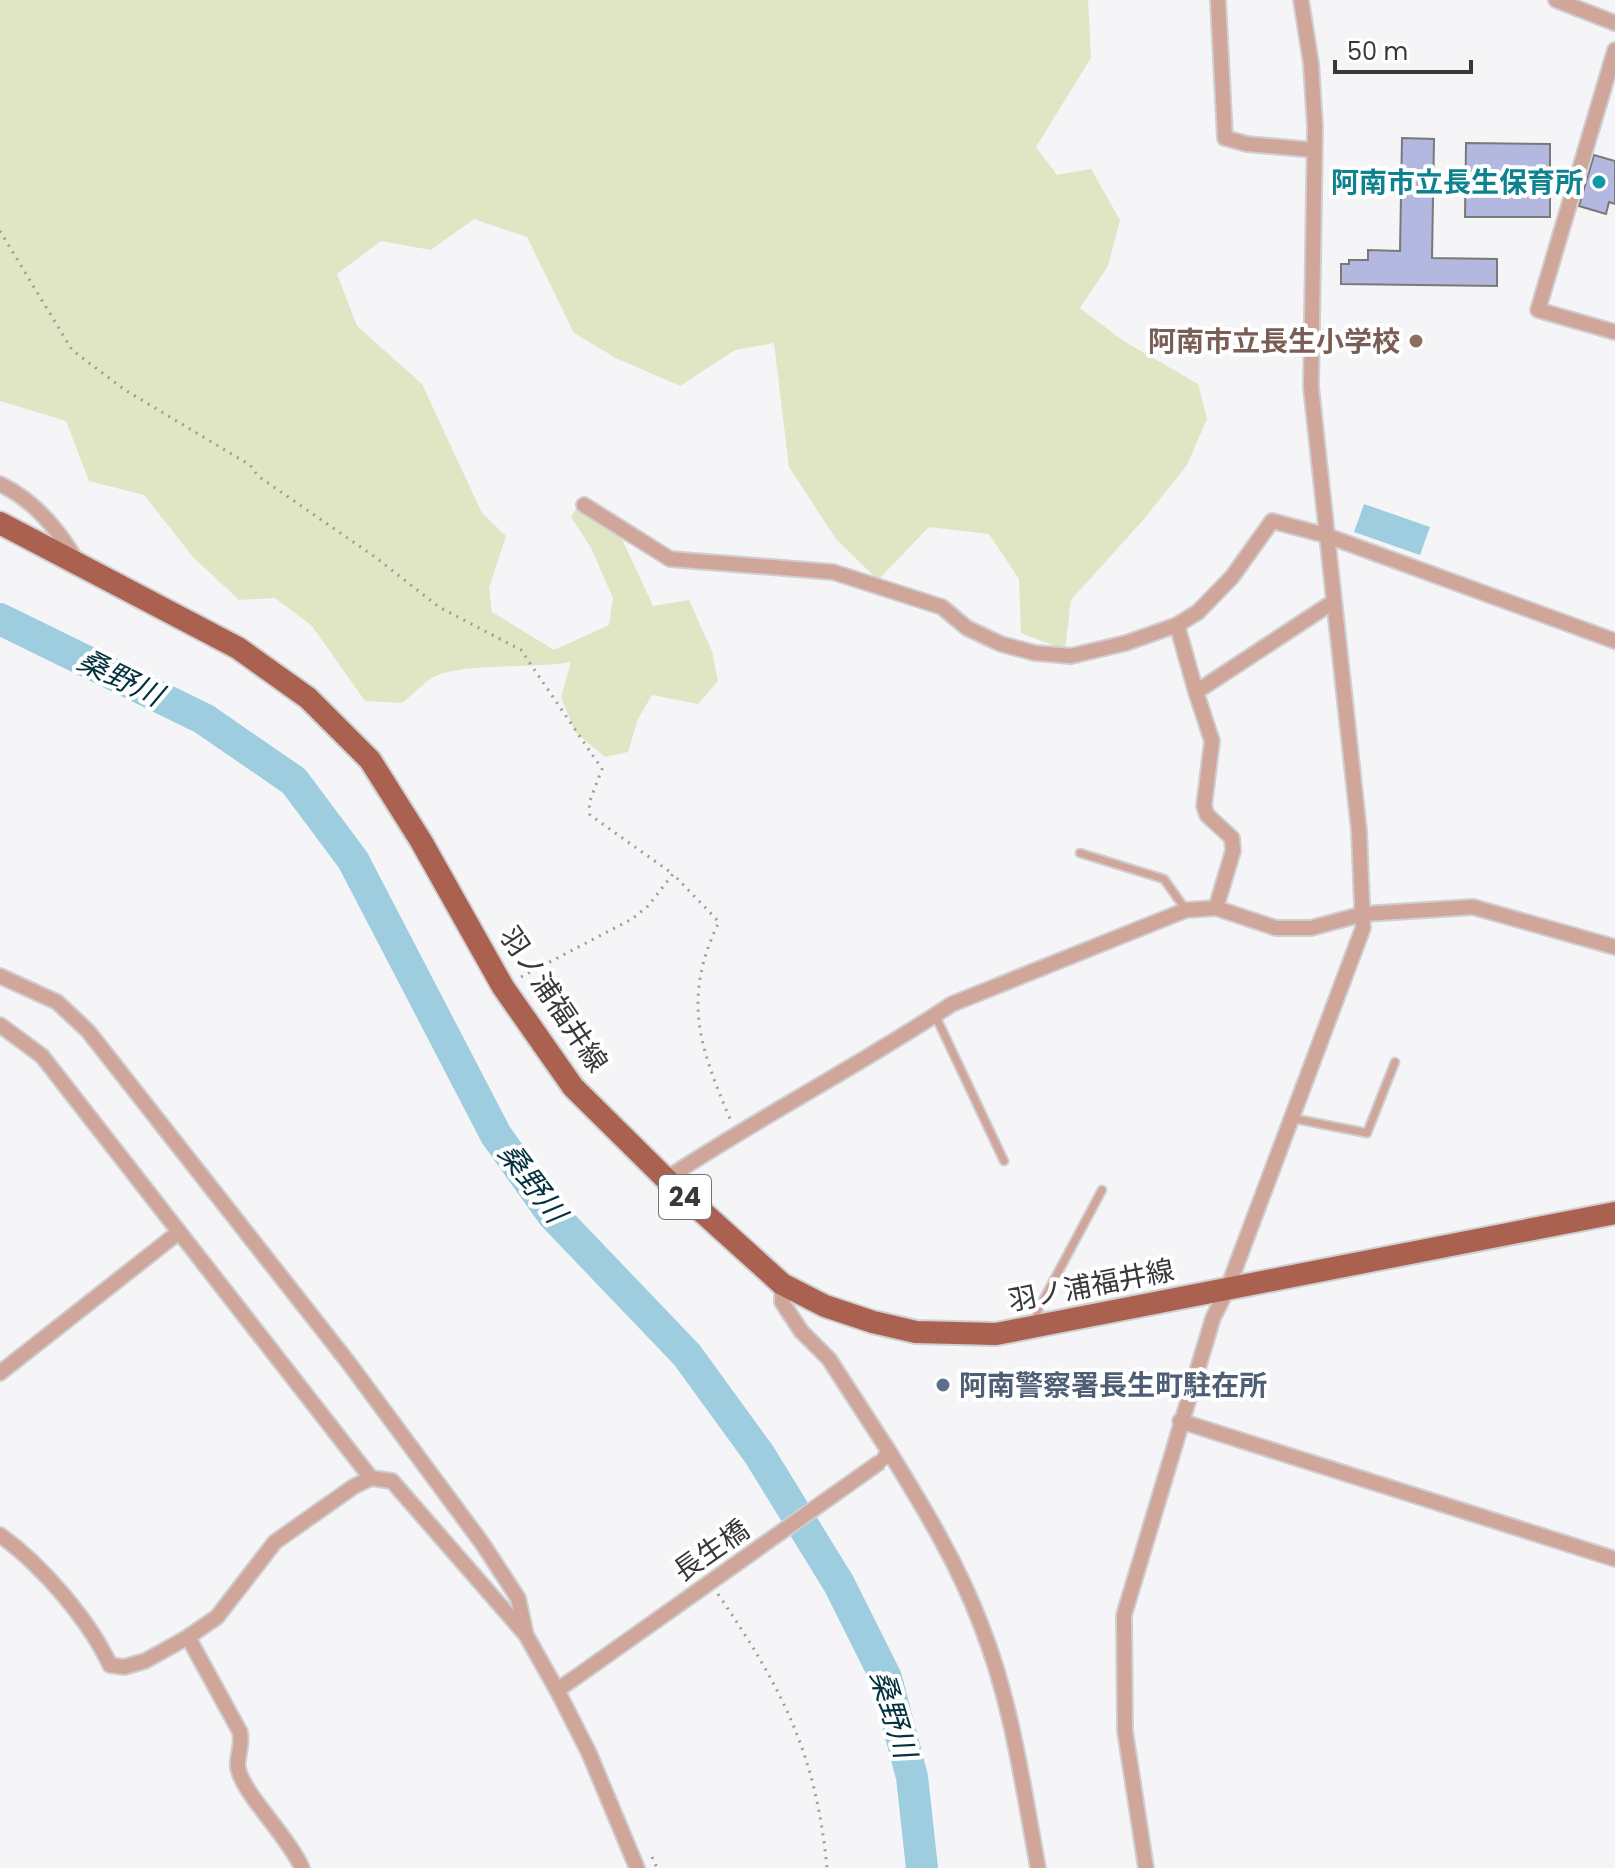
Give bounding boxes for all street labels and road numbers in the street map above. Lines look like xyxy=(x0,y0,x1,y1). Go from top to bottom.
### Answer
street label: 羽ノ浦福井線 xyxy=(490,919,617,1080)
road number: 24 xyxy=(659,1175,711,1219)
street label: 羽ノ浦福井線 xyxy=(1005,1250,1177,1321)
street label: 長生橋 xyxy=(666,1510,757,1590)

